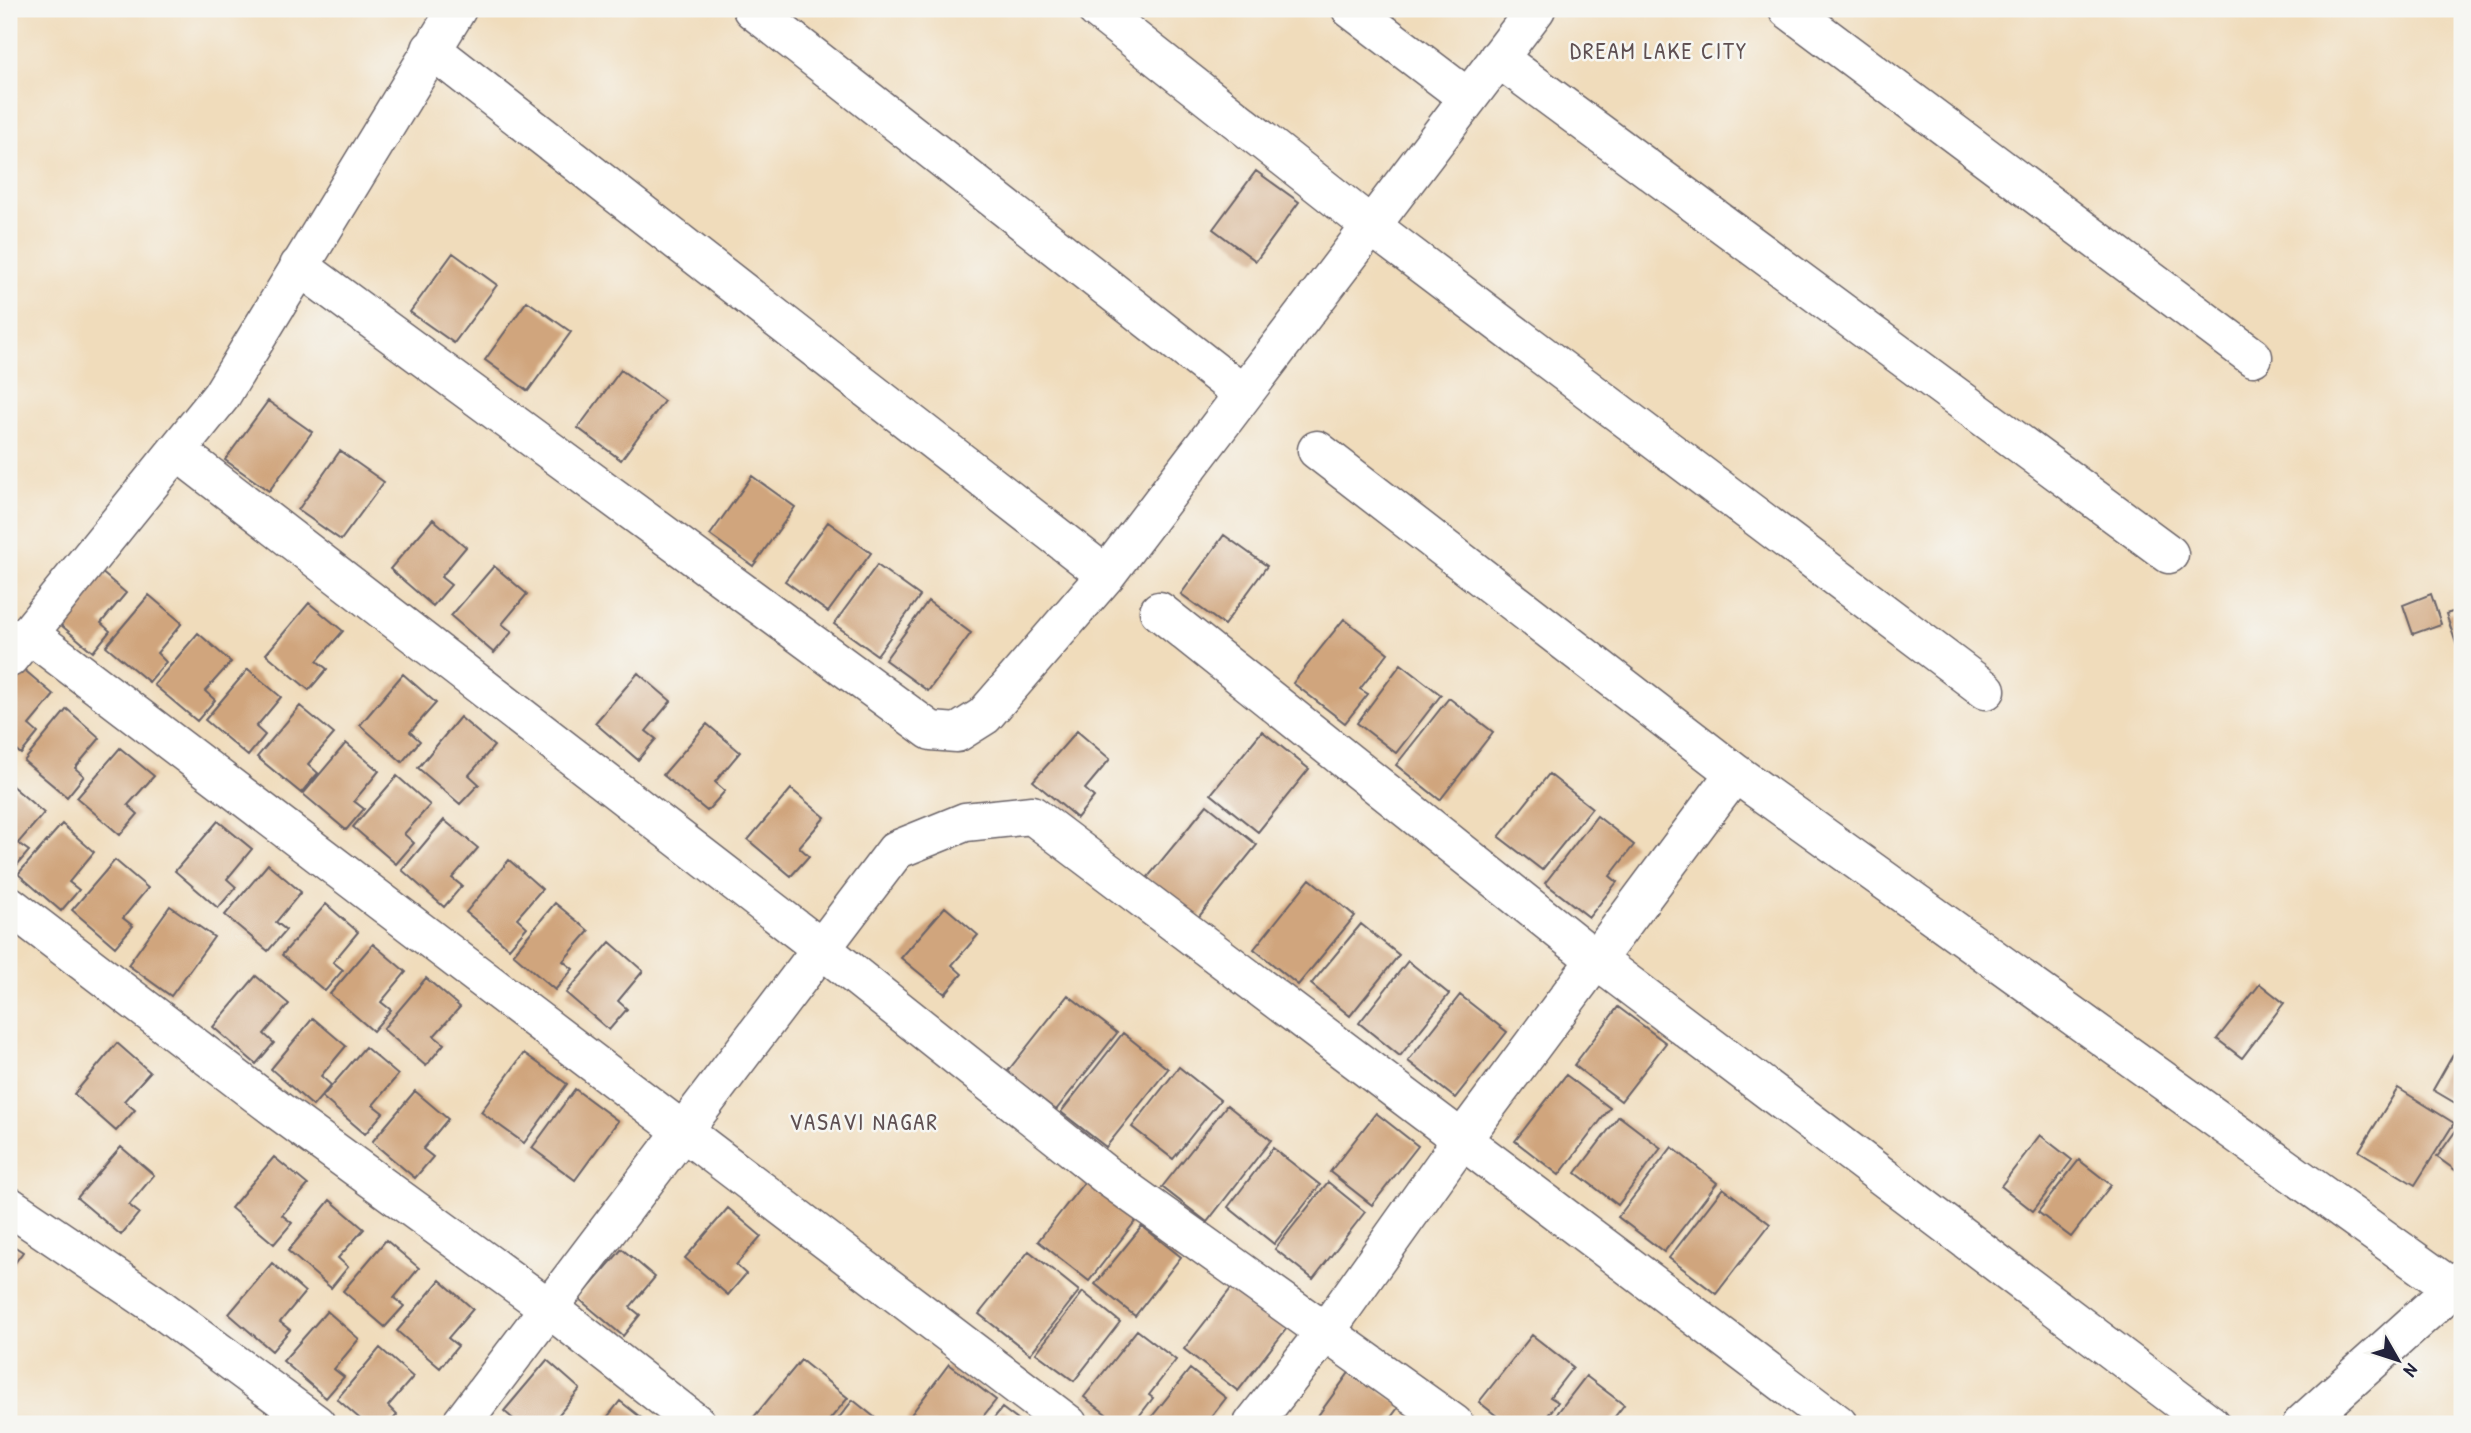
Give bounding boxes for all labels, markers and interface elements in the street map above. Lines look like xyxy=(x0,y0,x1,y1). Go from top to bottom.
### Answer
district label: DREAM LAKE CITY xyxy=(1570,35,1748,66)
district label: VASAVI NAGAR xyxy=(789,1106,939,1137)
north arrow xyxy=(2362,1324,2432,1394)
text: N xyxy=(2398,1359,2424,1383)

